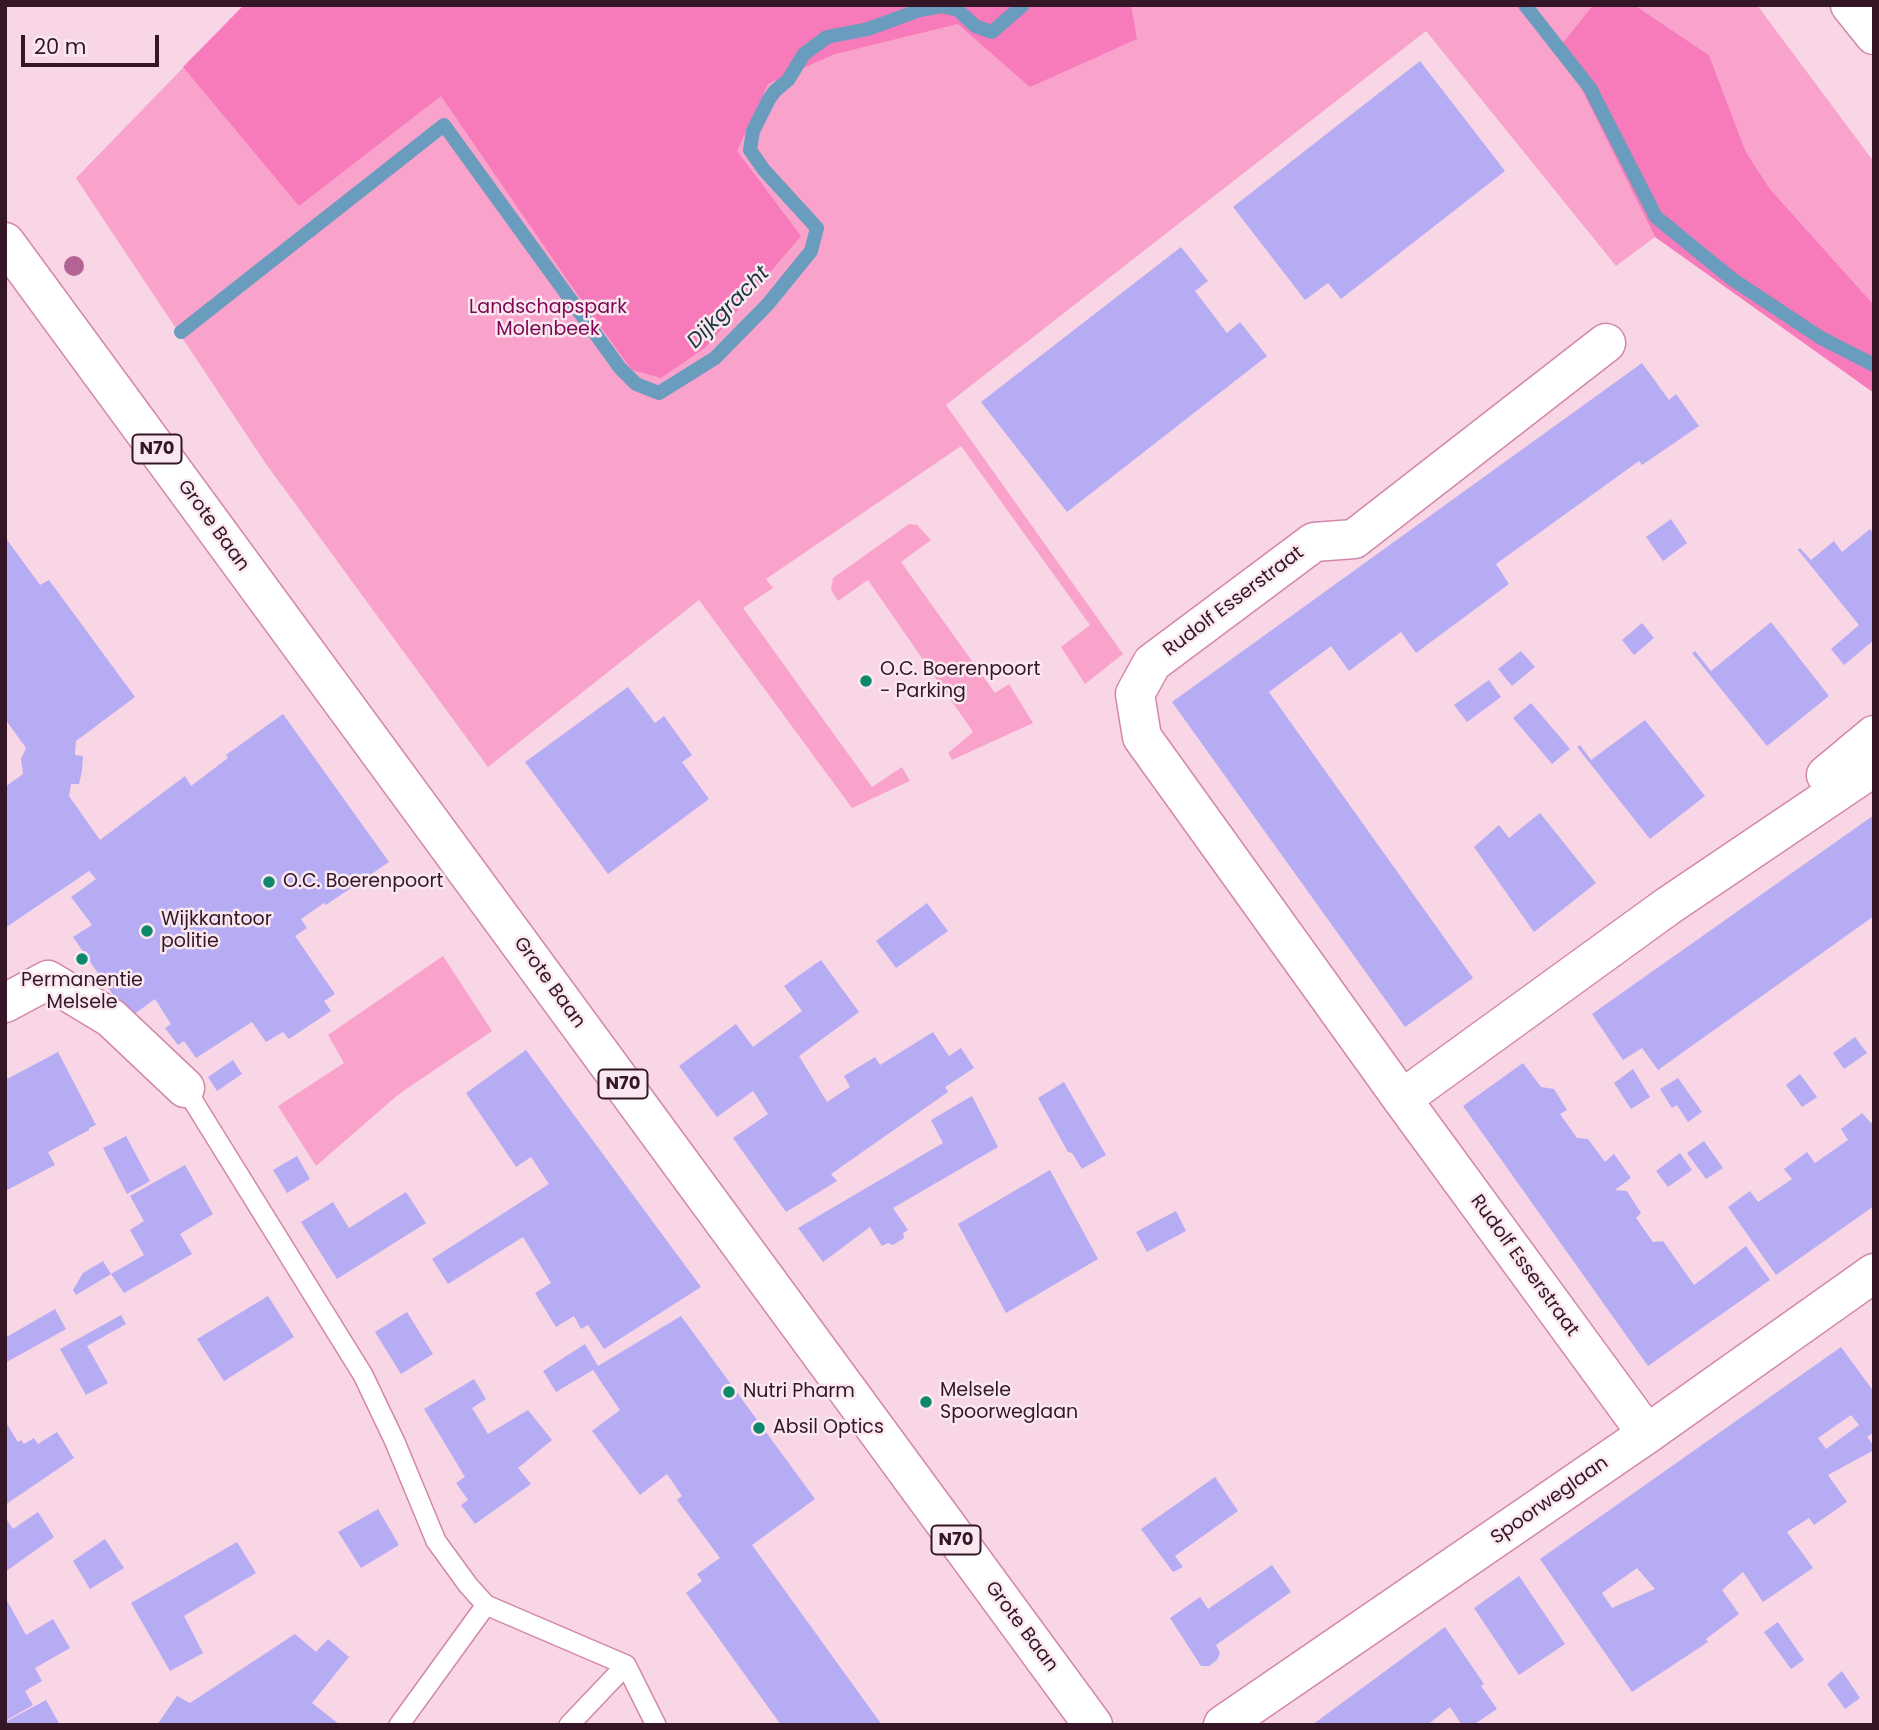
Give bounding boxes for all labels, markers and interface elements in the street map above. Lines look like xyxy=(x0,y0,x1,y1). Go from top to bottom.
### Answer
scale bar xyxy=(24,21,163,65)
text: 20 m xyxy=(34,32,87,61)
water label: Dijkgracht xyxy=(683,262,775,354)
park label: Landschapspark Molenbeek xyxy=(469,297,627,341)
road number: N70 xyxy=(132,434,182,463)
street label: Grote Baan xyxy=(172,476,254,576)
street label: Rudolf Esserstraat xyxy=(1159,542,1309,662)
place label: O.C. Boerenpoort - Parking xyxy=(880,659,1040,703)
marker: O.C. Boerenpoort - Parking xyxy=(858,673,874,689)
place label: O.C. Boerenpoort xyxy=(283,871,443,893)
marker: O.C. Boerenpoort xyxy=(261,874,277,890)
place label: Wijkkantoor politie xyxy=(161,909,272,953)
marker: Wijkkantoor politie xyxy=(139,923,155,939)
street label: Grote Baan xyxy=(508,933,590,1033)
marker: Permanentie Melsele xyxy=(74,951,90,967)
place label: Permanentie Melsele xyxy=(21,970,143,1014)
road number: N70 xyxy=(598,1070,648,1098)
street label: Rudolf Esserstraat xyxy=(1465,1191,1583,1341)
place label: Melsele Spoorweglaan xyxy=(940,1380,1078,1424)
place label: Nutri Pharm xyxy=(743,1381,855,1403)
marker: Nutri Pharm xyxy=(721,1384,737,1400)
marker: Melsele Spoorweglaan xyxy=(918,1394,934,1410)
place label: Absil Optics xyxy=(773,1417,884,1439)
marker: Absil Optics xyxy=(751,1420,767,1436)
street label: Spoorweglaan xyxy=(1487,1452,1613,1550)
road number: N70 xyxy=(932,1526,981,1554)
street label: Grote Baan xyxy=(980,1577,1062,1677)

